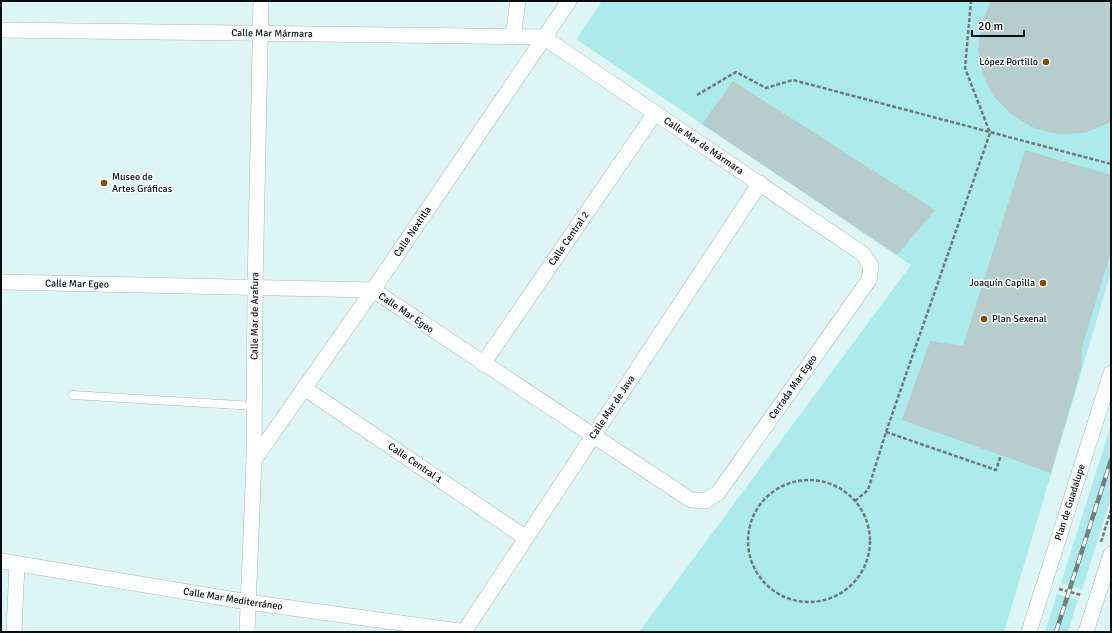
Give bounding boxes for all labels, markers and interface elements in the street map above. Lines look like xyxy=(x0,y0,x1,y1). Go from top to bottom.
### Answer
scale bar xyxy=(972,12,1024,38)
text: 20 m xyxy=(978,19,1003,34)
street label: Calle Mar Mármara xyxy=(231,27,313,40)
place label: López Portillo xyxy=(979,56,1038,68)
marker: López Portillo xyxy=(1041,57,1051,67)
street label: Calle Mar de Mármara xyxy=(661,114,746,177)
place label: Museo de Artes Gráficas xyxy=(112,171,173,195)
marker: Museo de Artes Gráficas xyxy=(99,178,109,188)
street label: Calle Nextitla xyxy=(391,204,434,259)
street label: Calle Central 2 xyxy=(546,209,592,268)
street label: Calle Mar de Arafura xyxy=(249,272,261,360)
street label: Calle Mar Egeo xyxy=(45,277,109,291)
place label: Joaquín Capilla xyxy=(969,277,1035,289)
marker: Joaquín Capilla xyxy=(1038,278,1048,288)
street label: Calle Mar Egeo xyxy=(376,290,436,336)
place label: Plan Sexenal xyxy=(992,313,1047,325)
marker: Plan Sexenal xyxy=(979,314,989,324)
street label: Cerrada Mar Egeo xyxy=(766,352,820,422)
street label: Calle Mar de Java xyxy=(587,373,638,442)
street label: Calle Central 1 xyxy=(386,440,445,486)
street label: Plan de Guadalupe xyxy=(1052,462,1088,542)
street label: Calle Mar Mediterráneo xyxy=(182,585,283,613)

